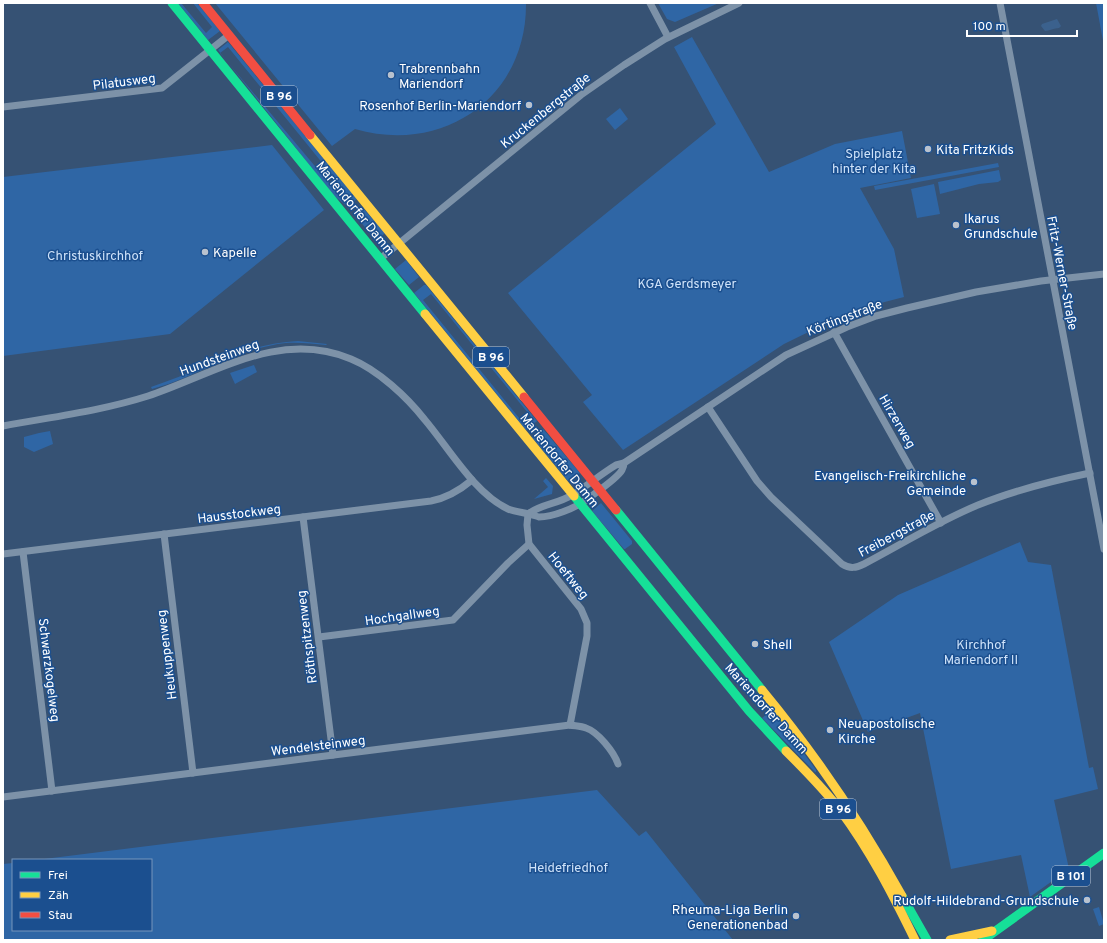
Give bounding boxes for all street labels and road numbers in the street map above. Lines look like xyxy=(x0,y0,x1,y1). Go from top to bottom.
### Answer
street label: Kruckenbergstraße xyxy=(498,70,594,153)
street label: Pilatusweg xyxy=(92,71,157,95)
road number: B 96 xyxy=(261,86,297,106)
street label: Mariendorfer Damm xyxy=(311,159,397,260)
street label: Fritz-Werner-Straße xyxy=(1042,215,1080,332)
street label: Körtingstraße xyxy=(805,297,885,341)
street label: Hundsteinweg xyxy=(178,337,262,381)
road number: B 96 xyxy=(473,347,509,367)
street label: Hirzerweg xyxy=(874,392,918,452)
street label: Mariendorfer Damm xyxy=(515,411,601,512)
street label: Hausstockweg xyxy=(197,502,282,528)
street label: Freibergstraße xyxy=(856,508,938,562)
street label: Hoeftweg xyxy=(544,549,591,603)
street label: Röthspitzenweg xyxy=(294,589,322,684)
street label: Hochgallweg xyxy=(364,604,441,630)
street label: Heukuppenweg xyxy=(155,609,181,701)
street label: Schwarzkogelweg xyxy=(34,618,62,723)
street label: Mariendorfer Damm xyxy=(721,661,811,758)
street label: Wendelsteinweg xyxy=(270,733,366,761)
road number: B 96 xyxy=(820,799,856,819)
road number: B 101 xyxy=(1052,866,1090,886)

